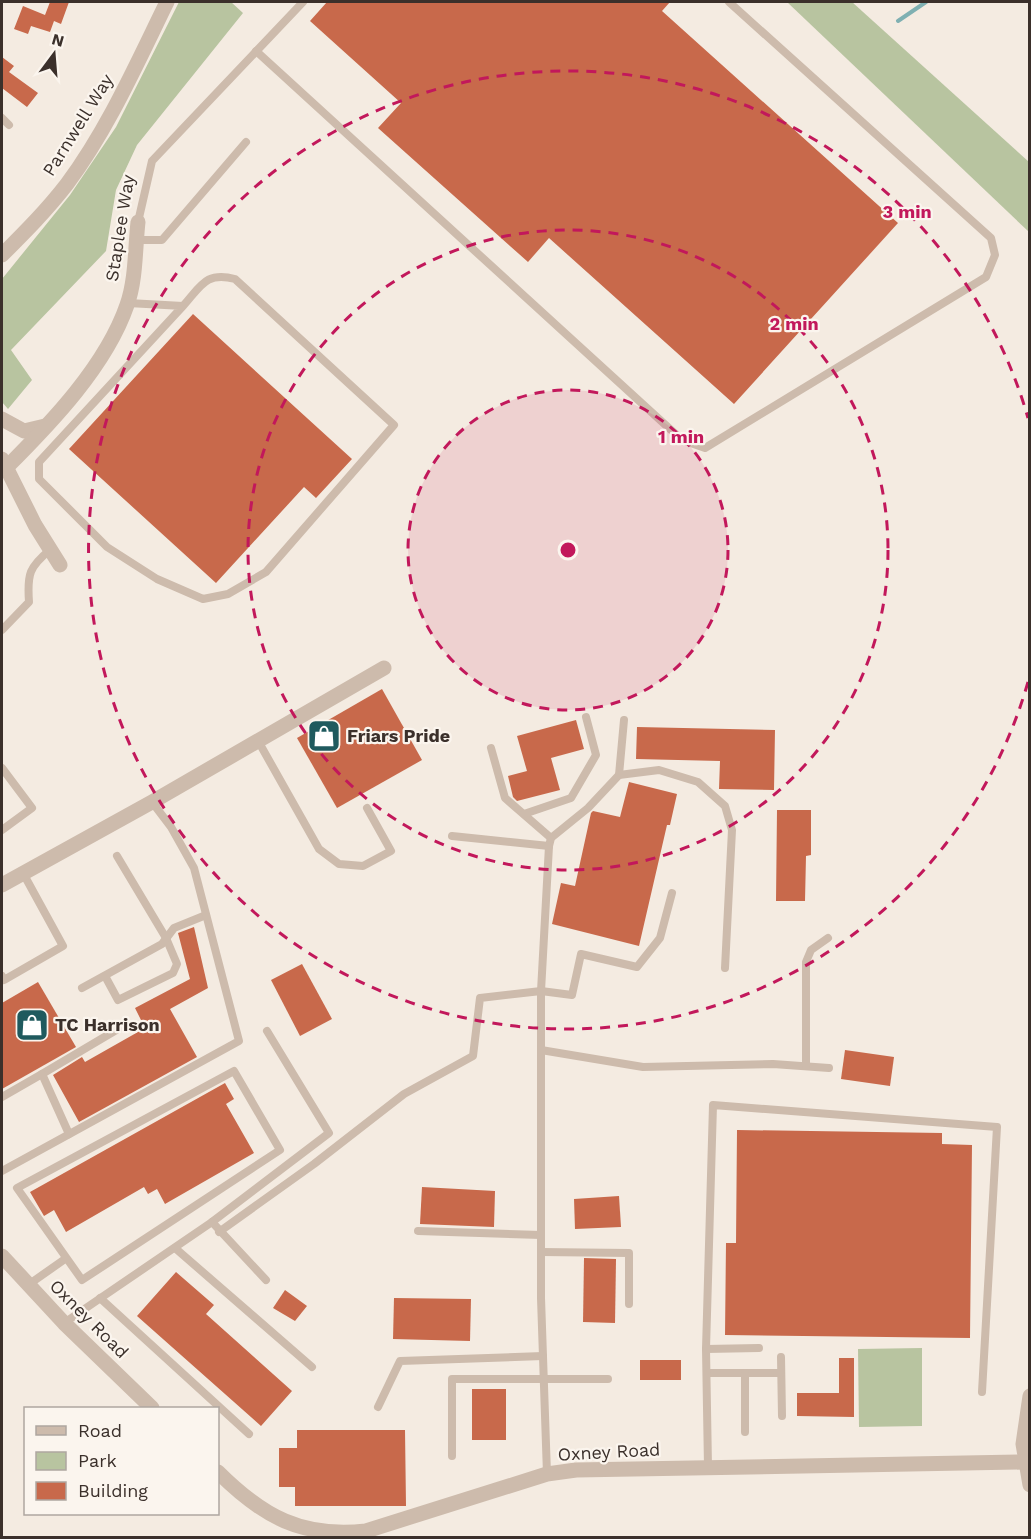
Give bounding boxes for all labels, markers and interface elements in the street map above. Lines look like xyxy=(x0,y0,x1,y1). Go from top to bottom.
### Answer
north arrow xyxy=(24,24,84,84)
text: N xyxy=(50,29,66,51)
street label: Parnwell Way xyxy=(38,69,118,180)
street label: Staplee Way xyxy=(101,172,138,283)
text: 3 min xyxy=(882,201,932,222)
text: 2 min xyxy=(769,313,819,334)
text: 1 min xyxy=(658,426,704,447)
centre of rings xyxy=(558,540,578,560)
shop icon: Friars Pride xyxy=(306,718,342,754)
place label: Friars Pride xyxy=(347,725,450,746)
shop icon: TC Harrison xyxy=(14,1007,50,1043)
place label: TC Harrison xyxy=(55,1014,160,1035)
street label: Oxney Road xyxy=(46,1275,133,1362)
legend xyxy=(24,1407,219,1515)
text: Road xyxy=(78,1420,122,1441)
street label: Oxney Road xyxy=(557,1438,661,1465)
text: Park xyxy=(78,1450,117,1471)
text: Building xyxy=(78,1480,148,1501)

